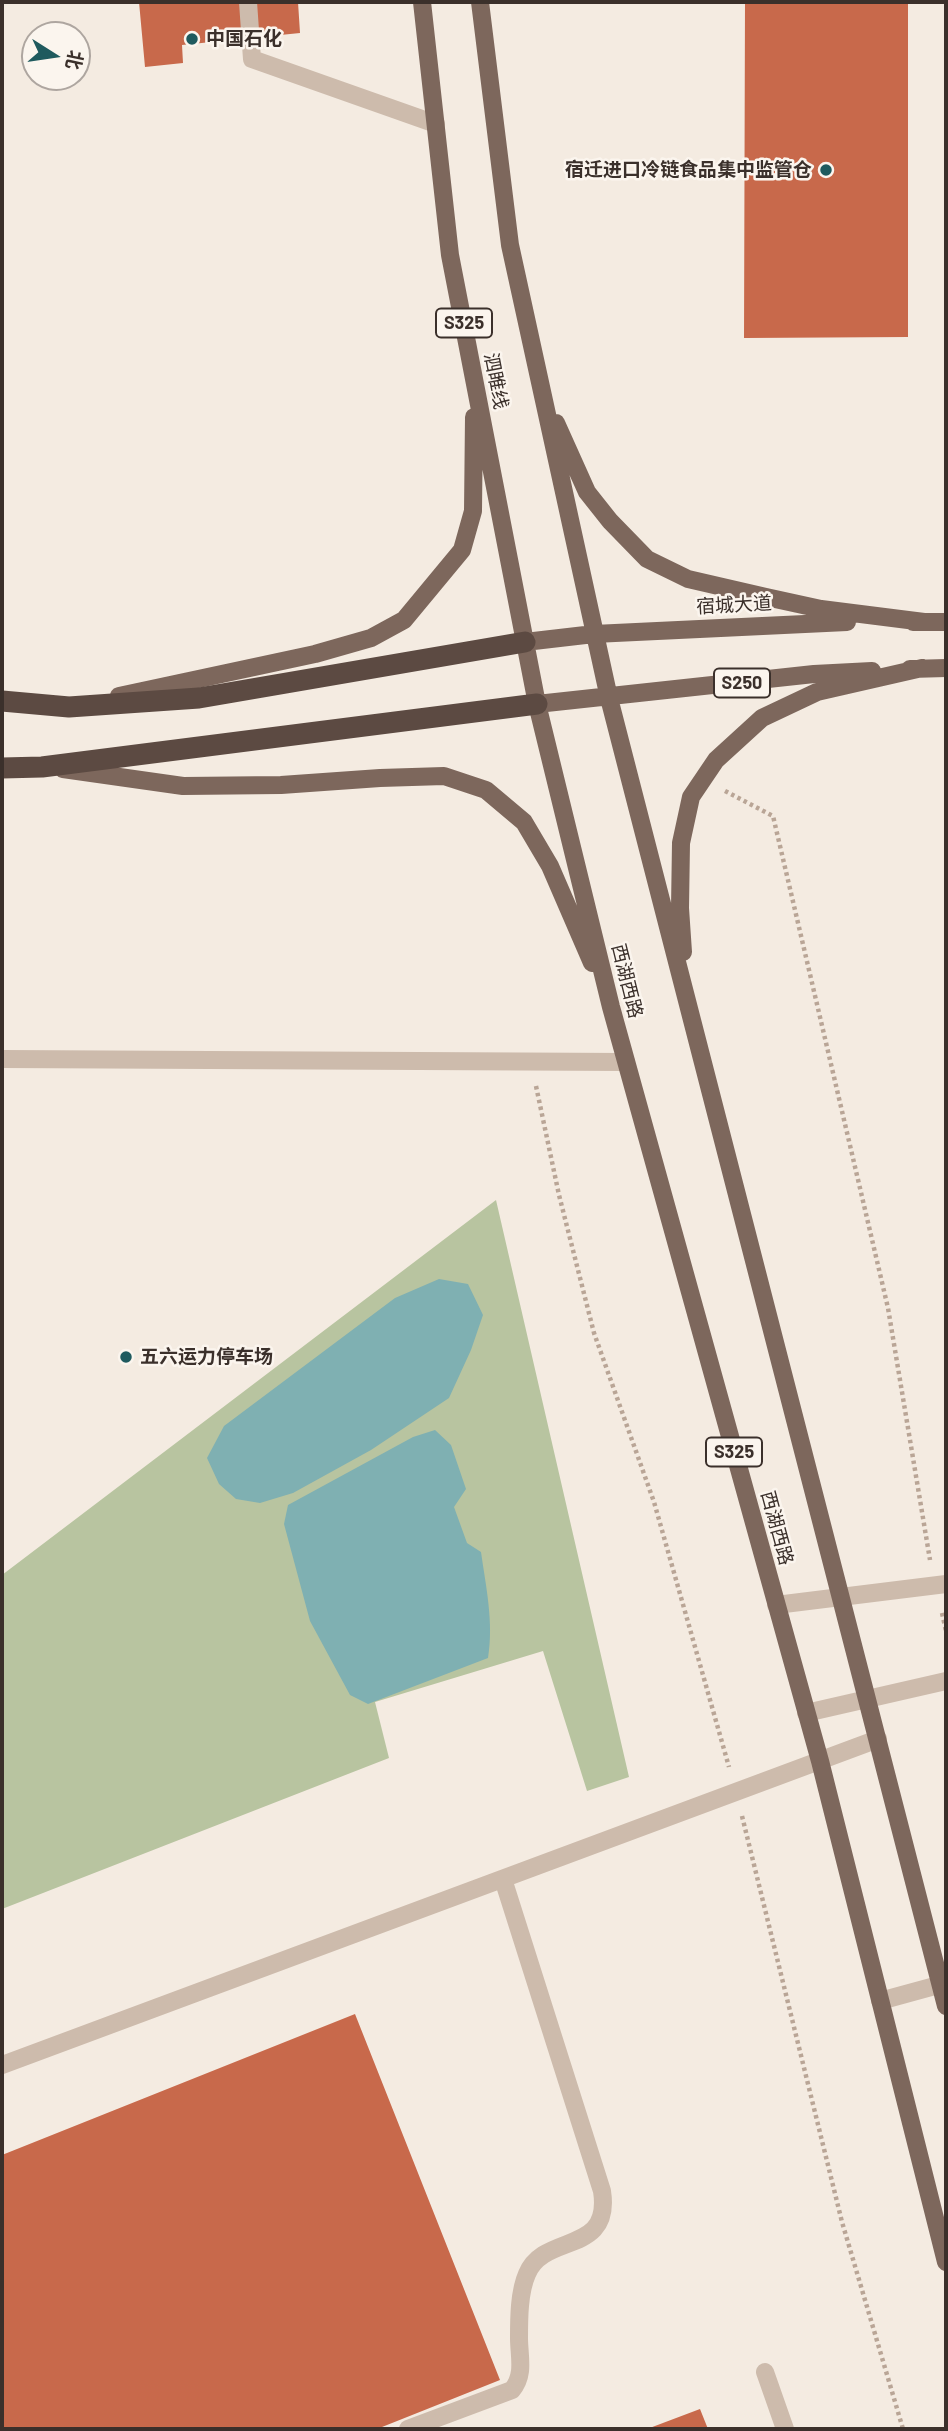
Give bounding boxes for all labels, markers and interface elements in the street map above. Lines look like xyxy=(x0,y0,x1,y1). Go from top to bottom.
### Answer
north arrow xyxy=(21,21,91,91)
place label: 中国石化 xyxy=(206,28,282,50)
marker: 中国石化 xyxy=(184,31,200,47)
text: 北 xyxy=(62,48,88,72)
place label: 宿迁进口冷链食品集中监管仓 xyxy=(565,159,812,181)
marker: 宿迁进口冷链食品集中监管仓 xyxy=(818,162,834,178)
road number: S325 xyxy=(436,309,492,338)
street label: 泗睢线 xyxy=(479,351,513,411)
street label: 宿城大道 xyxy=(695,592,773,618)
road number: S250 xyxy=(714,668,770,698)
street label: 西湖西路 xyxy=(607,941,647,1021)
place label: 五六运力停车场 xyxy=(140,1346,273,1368)
marker: 五六运力停车场 xyxy=(118,1349,134,1365)
road number: S325 xyxy=(706,1437,762,1466)
street label: 西湖西路 xyxy=(756,1488,798,1568)

